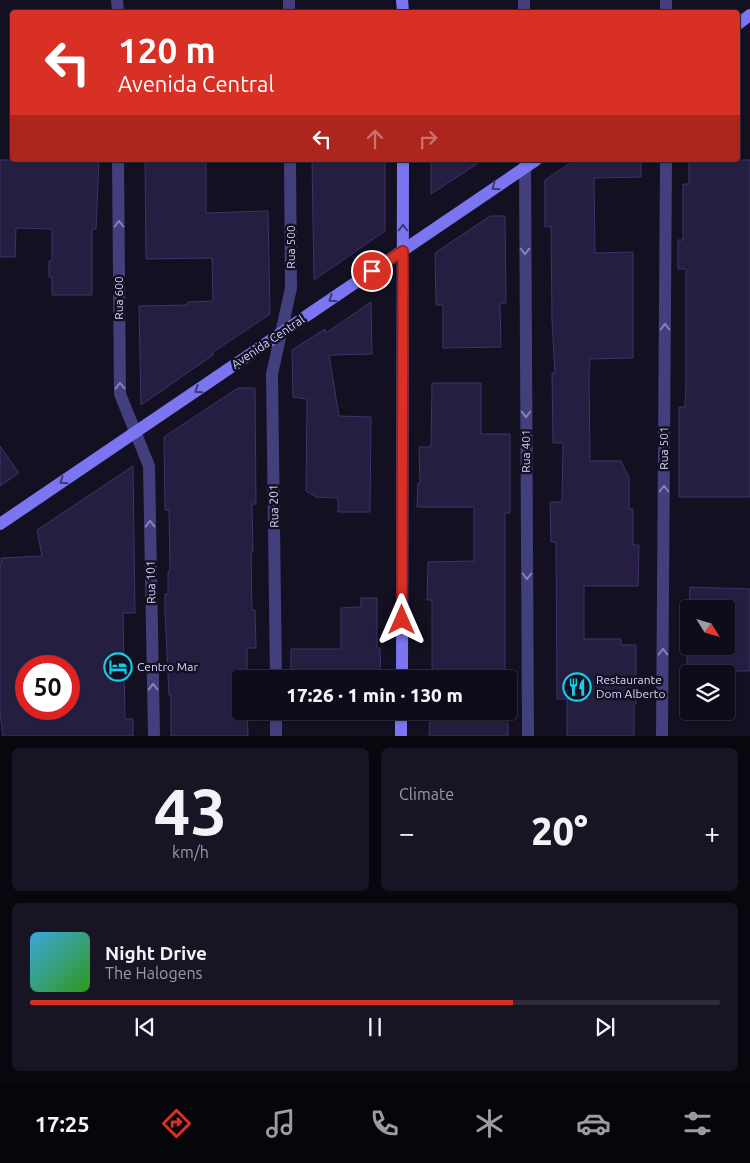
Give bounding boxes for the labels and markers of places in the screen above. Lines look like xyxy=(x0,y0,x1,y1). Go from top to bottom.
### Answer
pin xyxy=(351,250,393,292)
hotel icon: Centro Mar xyxy=(103,652,133,682)
place label: Centro Mar xyxy=(137,660,198,673)
restaurant icon: Restaurante Dom Alberto xyxy=(562,672,592,702)
place label: Restaurante Dom Alberto xyxy=(596,673,665,700)

